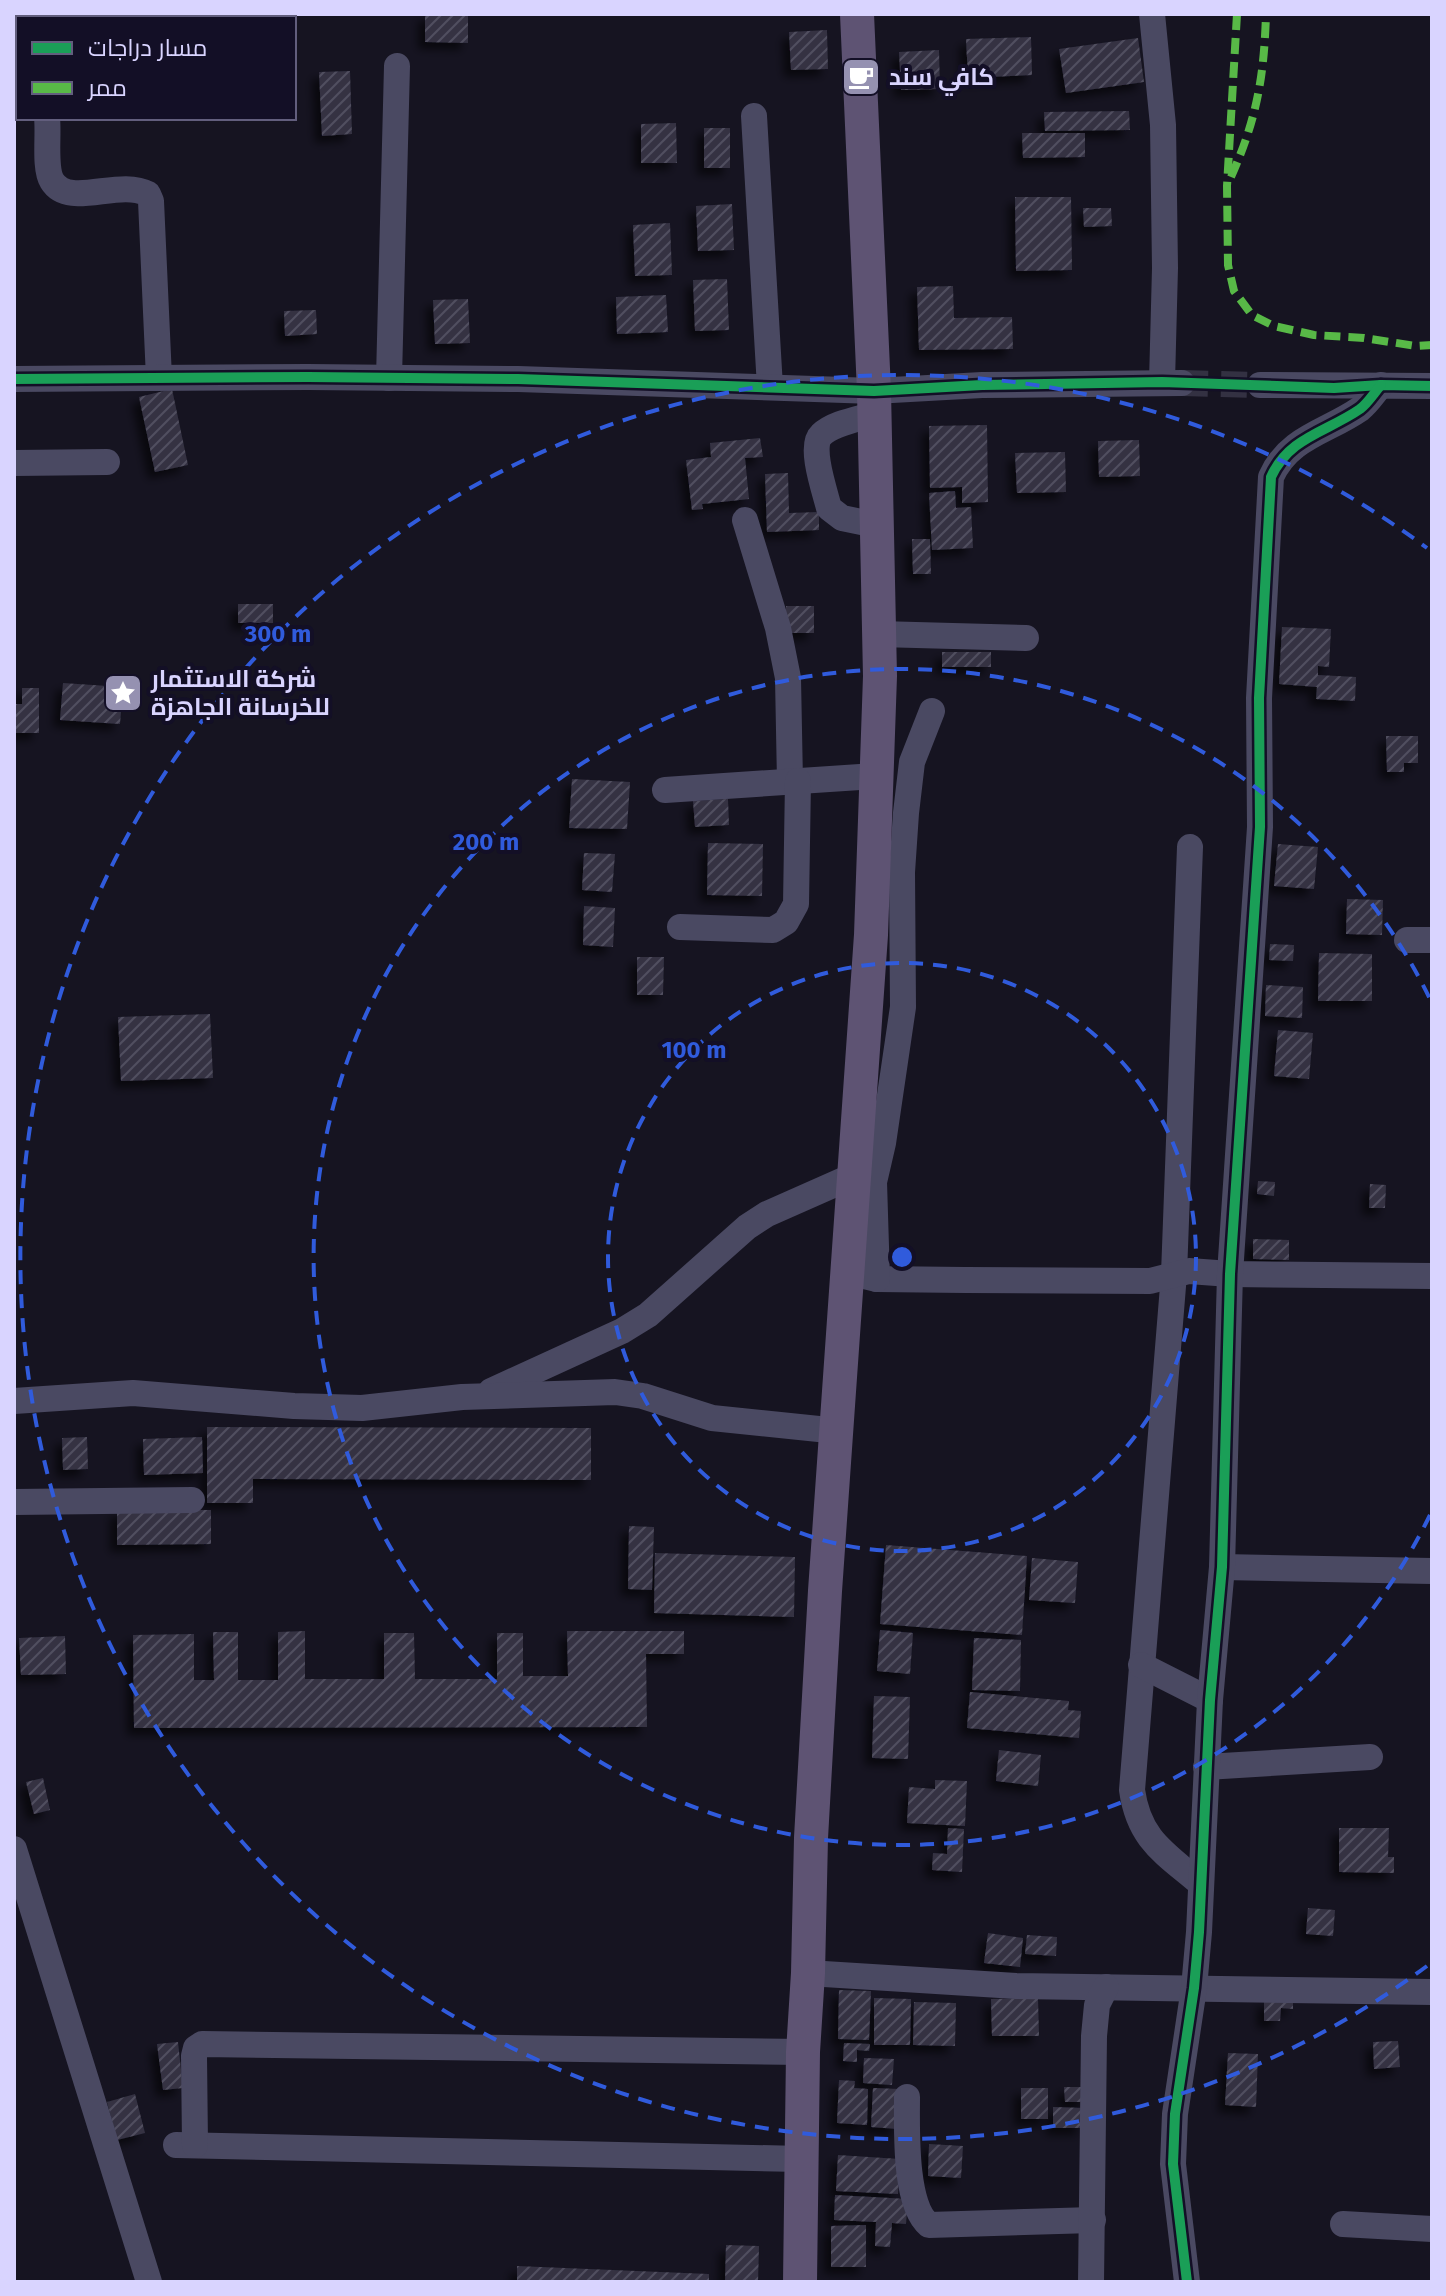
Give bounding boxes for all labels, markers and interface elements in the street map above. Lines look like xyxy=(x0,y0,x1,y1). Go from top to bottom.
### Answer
legend xyxy=(16,16,296,120)
text: مسار دراجات xyxy=(88,34,208,62)
cafe icon: كافي سند xyxy=(840,56,882,98)
place label: كافي سند xyxy=(889,63,994,96)
text: ممر xyxy=(86,74,127,102)
text: 300 m xyxy=(244,620,311,648)
place label: شركة الاستثمار للخرسانة الجاهزة xyxy=(150,665,330,721)
place icon: شركة الاستثمار للخرسانة الجاهزة xyxy=(102,672,144,714)
text: 200 m xyxy=(453,828,519,856)
text: 100 m xyxy=(661,1036,727,1064)
centre of rings xyxy=(888,1243,916,1271)

